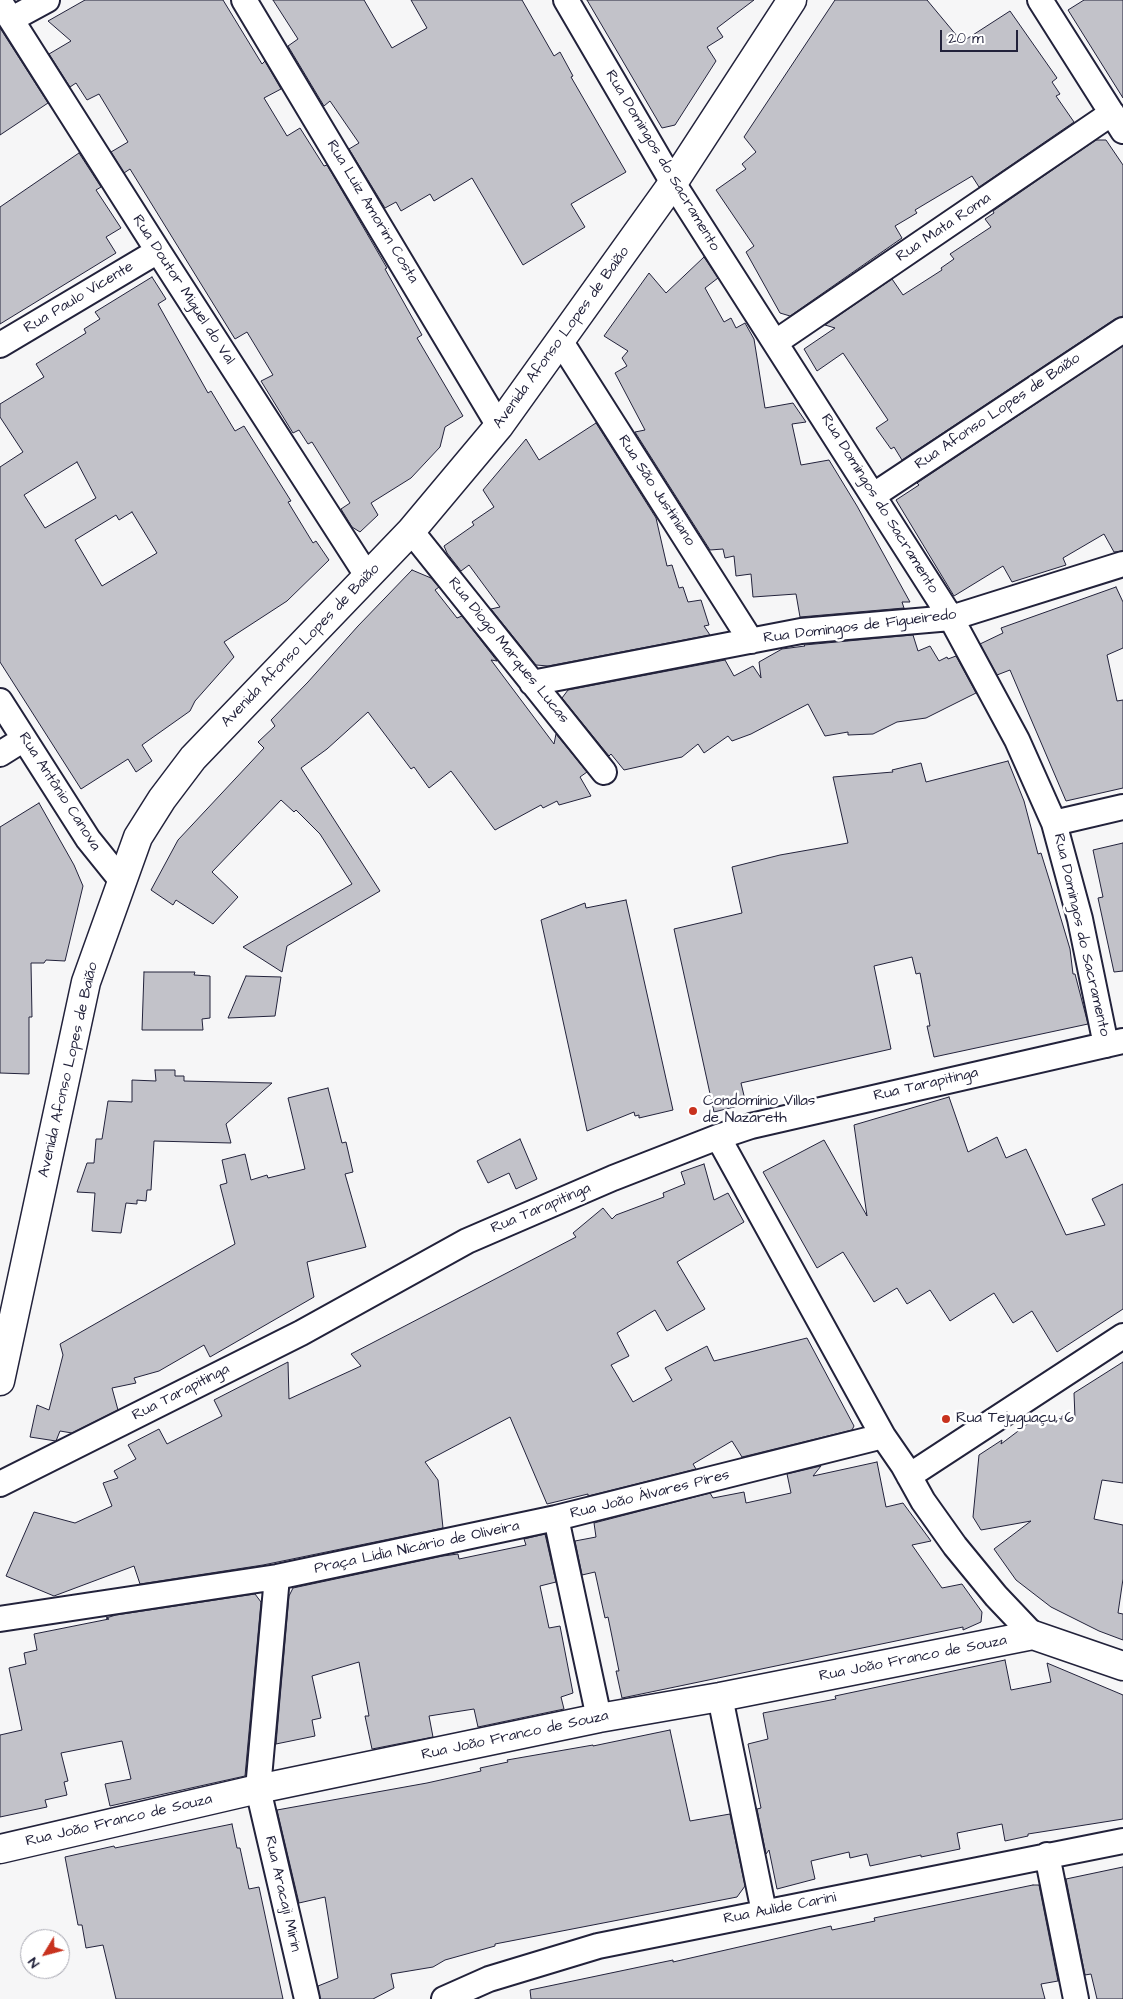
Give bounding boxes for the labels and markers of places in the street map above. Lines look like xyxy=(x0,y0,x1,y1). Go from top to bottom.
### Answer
place label: Condomínio Villas de Nazareth xyxy=(703,1093,815,1128)
marker: Condomínio Villas de Nazareth xyxy=(687,1105,699,1117)
place label: Rua Tejuguaçu, 6 xyxy=(956,1410,1074,1428)
marker: Rua Tejuguaçu, 6 xyxy=(940,1413,952,1425)

